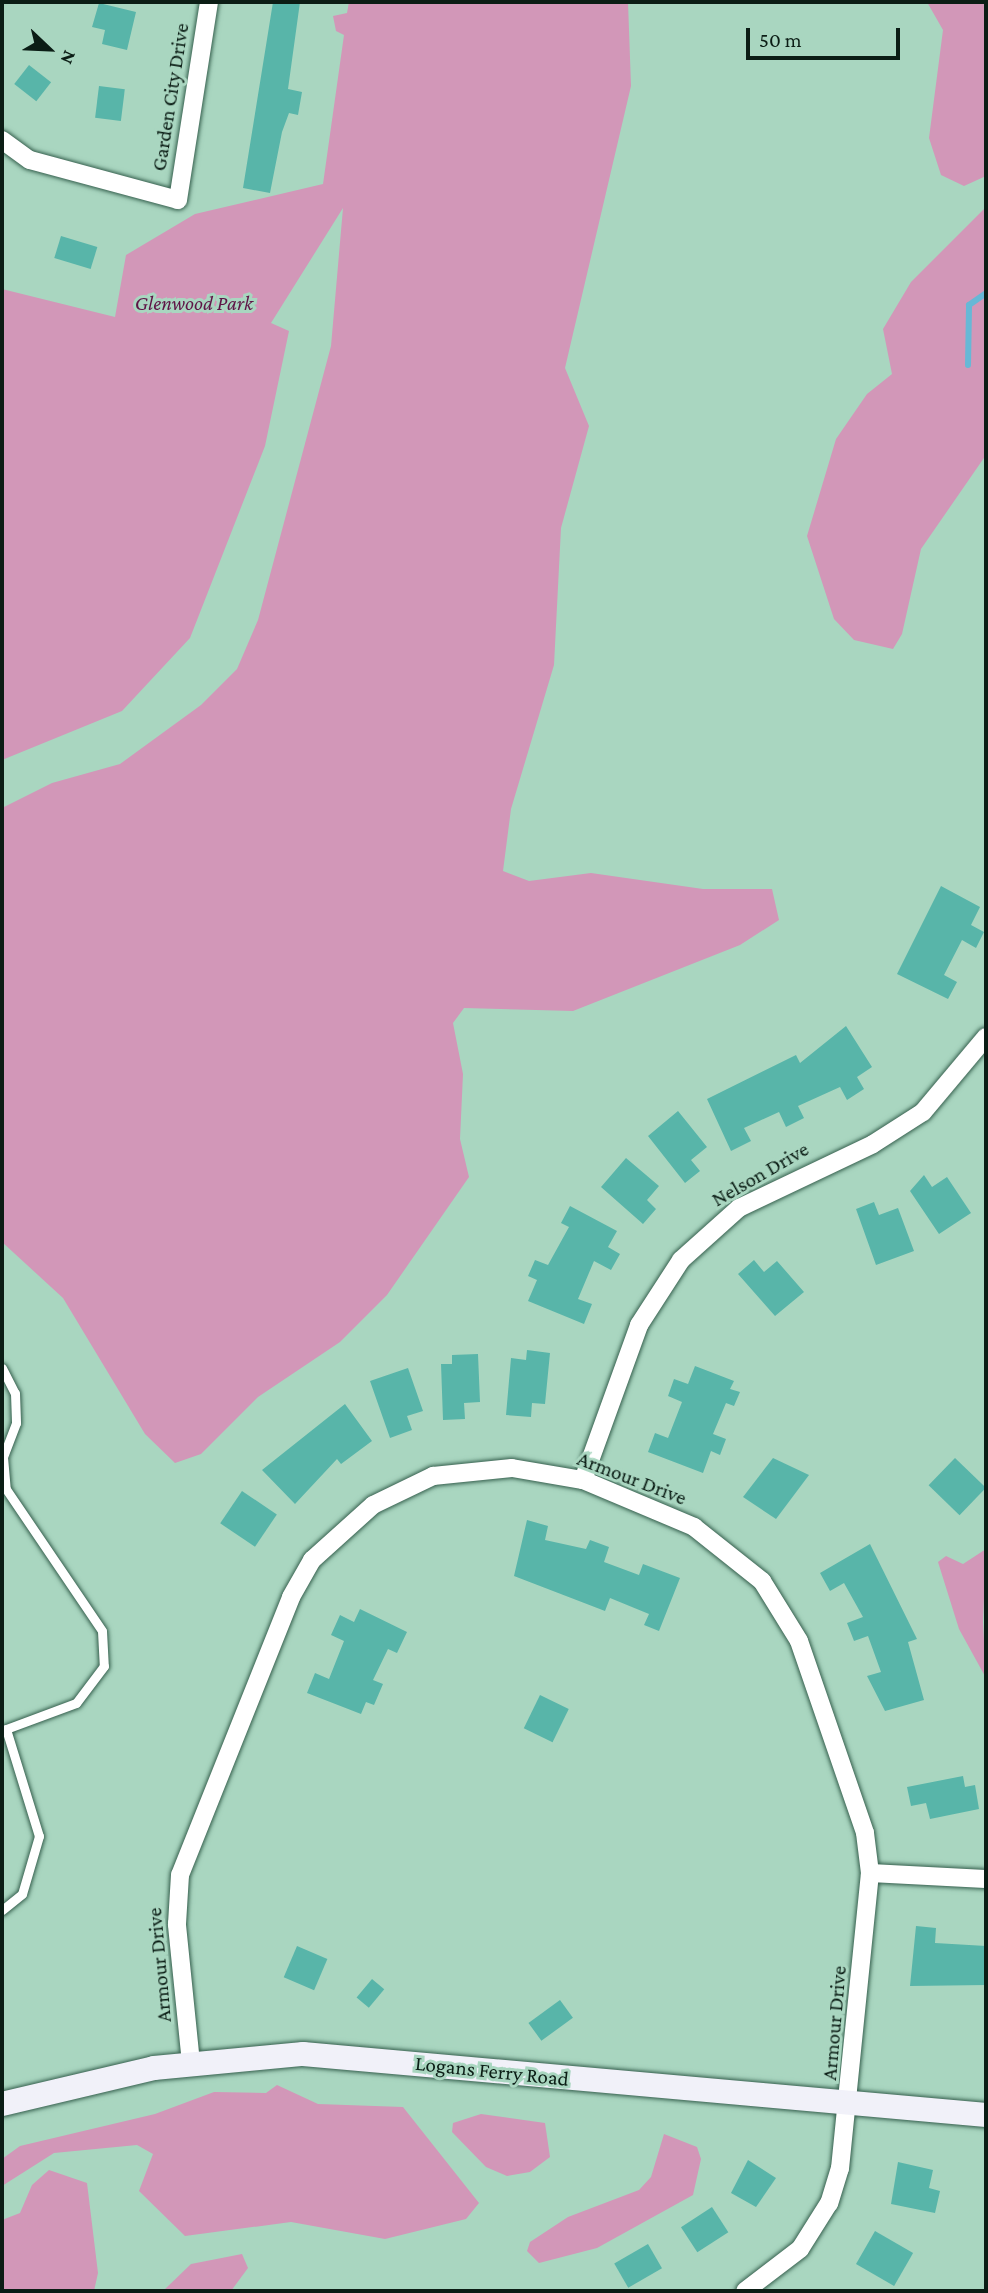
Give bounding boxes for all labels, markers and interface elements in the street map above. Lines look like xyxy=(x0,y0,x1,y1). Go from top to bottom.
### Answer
north arrow xyxy=(14,14,84,84)
scale bar xyxy=(750,14,904,58)
street label: Garden City Drive xyxy=(146,21,194,173)
text: 50 m xyxy=(759,28,802,52)
text: N xyxy=(57,47,81,67)
park label: Glenwood Park xyxy=(135,290,253,316)
street label: Nelson Drive xyxy=(707,1136,813,1212)
street label: Armour Drive xyxy=(574,1446,690,1510)
street label: Armour Drive xyxy=(141,1907,177,2023)
street label: Armour Drive xyxy=(816,1965,852,2081)
street label: Logans Ferry Road xyxy=(414,2050,570,2092)

